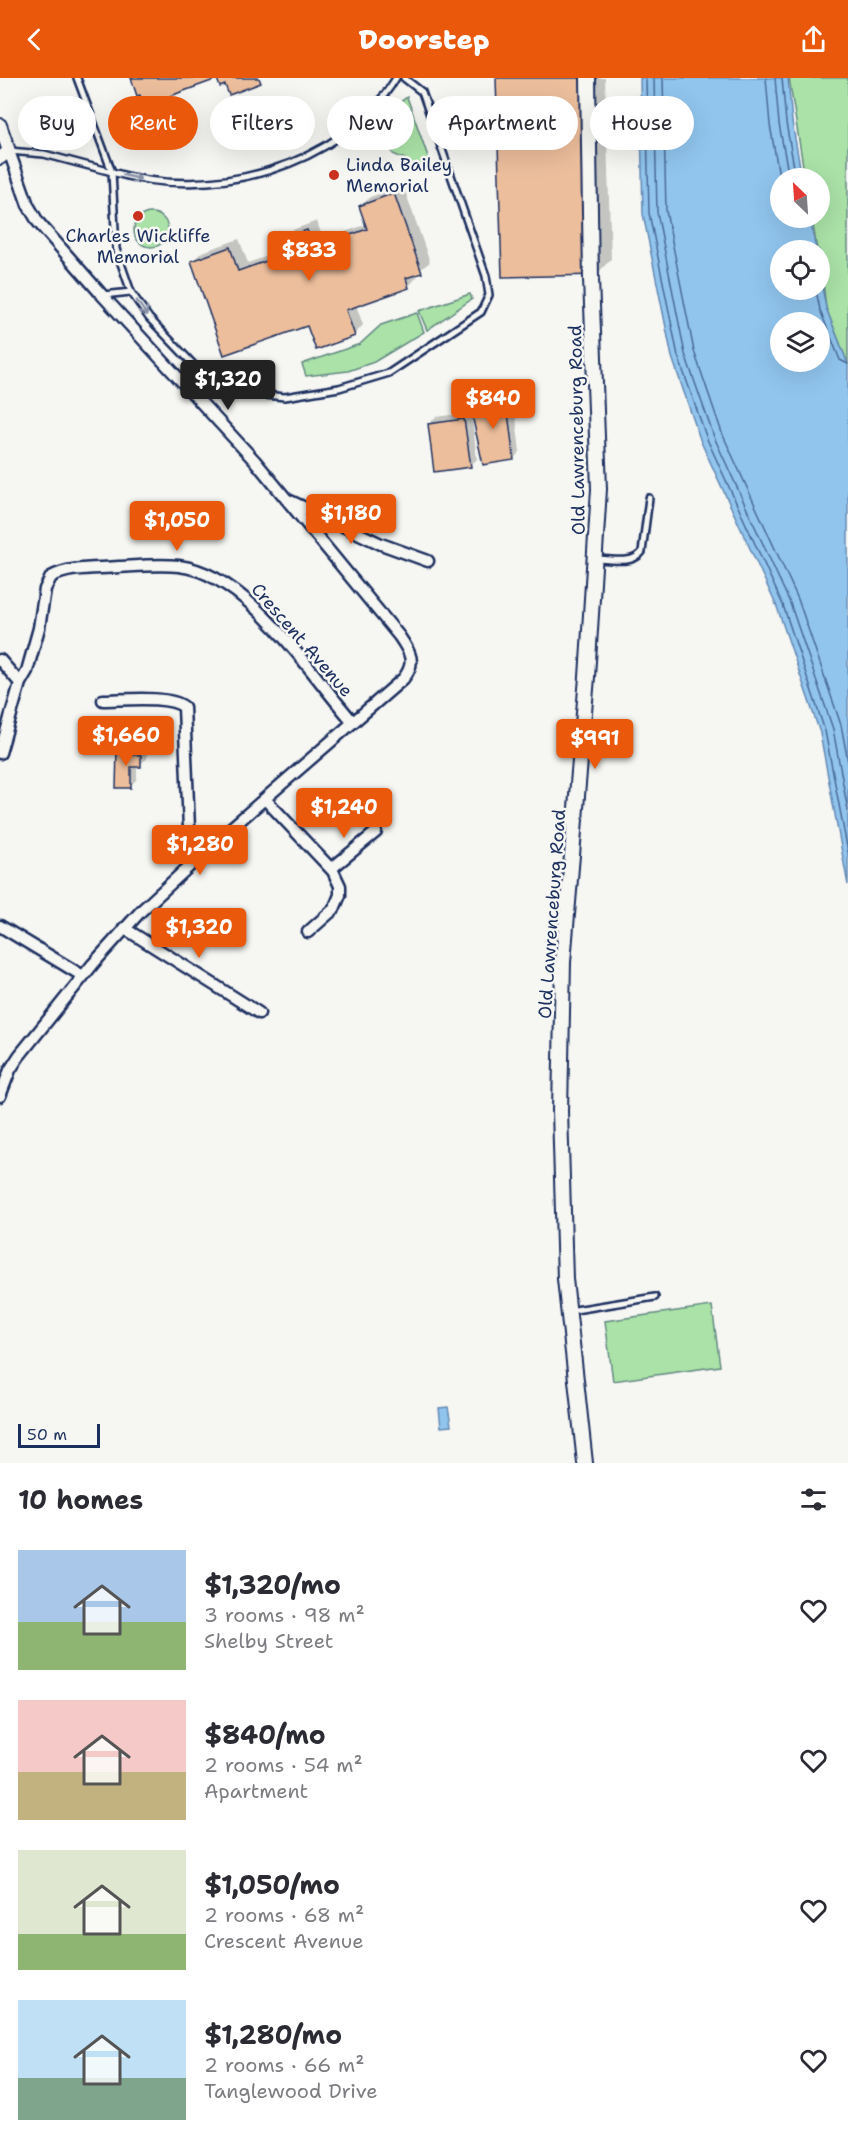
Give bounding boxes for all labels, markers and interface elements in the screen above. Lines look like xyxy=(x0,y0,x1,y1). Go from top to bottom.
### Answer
text: Doorstep xyxy=(359,21,489,58)
icon: back xyxy=(18,23,51,56)
icon: share xyxy=(797,23,830,56)
chip: Buy xyxy=(18,96,96,150)
chip: Rent xyxy=(108,96,198,150)
chip: Filters xyxy=(210,96,315,150)
chip: New xyxy=(327,96,414,150)
chip: Apartment xyxy=(426,96,578,150)
chip: House xyxy=(590,96,694,150)
place label: Linda Bailey Memorial xyxy=(346,153,452,198)
marker: Linda Bailey Memorial xyxy=(327,168,341,182)
north arrow xyxy=(770,168,830,228)
map controls xyxy=(770,168,830,372)
one-way arrow xyxy=(122,172,141,184)
marker: Charles Wickliffe Memorial xyxy=(131,209,145,223)
place label: Charles Wickliffe Memorial xyxy=(66,224,210,269)
pin: $833 xyxy=(273,231,345,282)
text: $833 xyxy=(281,237,337,263)
button: locate xyxy=(770,240,830,300)
one-way arrow xyxy=(136,300,148,316)
button: layers xyxy=(770,312,830,372)
street label: Old Lawrenceburg Road xyxy=(563,325,591,535)
pin: $1,320 xyxy=(179,360,277,411)
text: $1,320 xyxy=(194,366,262,392)
pin: $840 xyxy=(457,379,529,430)
text: $840 xyxy=(465,385,521,411)
pin: $1,180 xyxy=(302,494,400,545)
text: $1,180 xyxy=(320,500,382,526)
pin: $1,050 xyxy=(128,501,226,552)
text: $1,050 xyxy=(144,507,210,533)
street label: Crescent Avenue xyxy=(246,578,358,702)
pin: $1,660 xyxy=(77,716,175,767)
pin: $991 xyxy=(559,719,631,770)
text: $1,660 xyxy=(92,722,160,748)
text: $991 xyxy=(570,725,620,751)
pin: $1,240 xyxy=(295,788,393,839)
text: $1,240 xyxy=(310,794,378,820)
street label: Old Lawrenceburg Road xyxy=(533,808,571,1020)
pin: $1,280 xyxy=(151,825,249,876)
text: $1,280 xyxy=(166,831,234,857)
pin: $1,320 xyxy=(150,908,248,959)
text: $1,320 xyxy=(165,914,233,940)
scale bar xyxy=(18,1421,100,1448)
text: 50 m xyxy=(27,1424,67,1445)
text: 10 homes xyxy=(18,1482,143,1517)
icon: filters xyxy=(797,1483,830,1516)
text: $1,320/mo xyxy=(204,1567,341,1602)
icon: home xyxy=(66,1574,138,1646)
icon: heart xyxy=(797,1594,830,1627)
text: 3 rooms · 98 m² xyxy=(204,1602,365,1628)
text: Shelby Street xyxy=(204,1628,334,1654)
text: $840/mo xyxy=(204,1717,326,1752)
icon: home xyxy=(66,1724,138,1796)
icon: heart xyxy=(797,1744,830,1777)
text: 2 rooms · 54 m² xyxy=(204,1752,363,1778)
text: Apartment xyxy=(204,1778,308,1804)
text: $1,050/mo xyxy=(204,1867,340,1902)
icon: home xyxy=(66,1874,138,1946)
icon: heart xyxy=(797,1894,830,1927)
text: 2 rooms · 68 m² xyxy=(204,1902,364,1928)
text: Crescent Avenue xyxy=(204,1928,364,1954)
text: $1,280/mo xyxy=(204,2017,342,2052)
icon: home xyxy=(66,2024,138,2096)
icon: heart xyxy=(797,2044,830,2077)
text: 2 rooms · 66 m² xyxy=(204,2052,365,2078)
text: Tanglewood Drive xyxy=(204,2078,378,2104)

